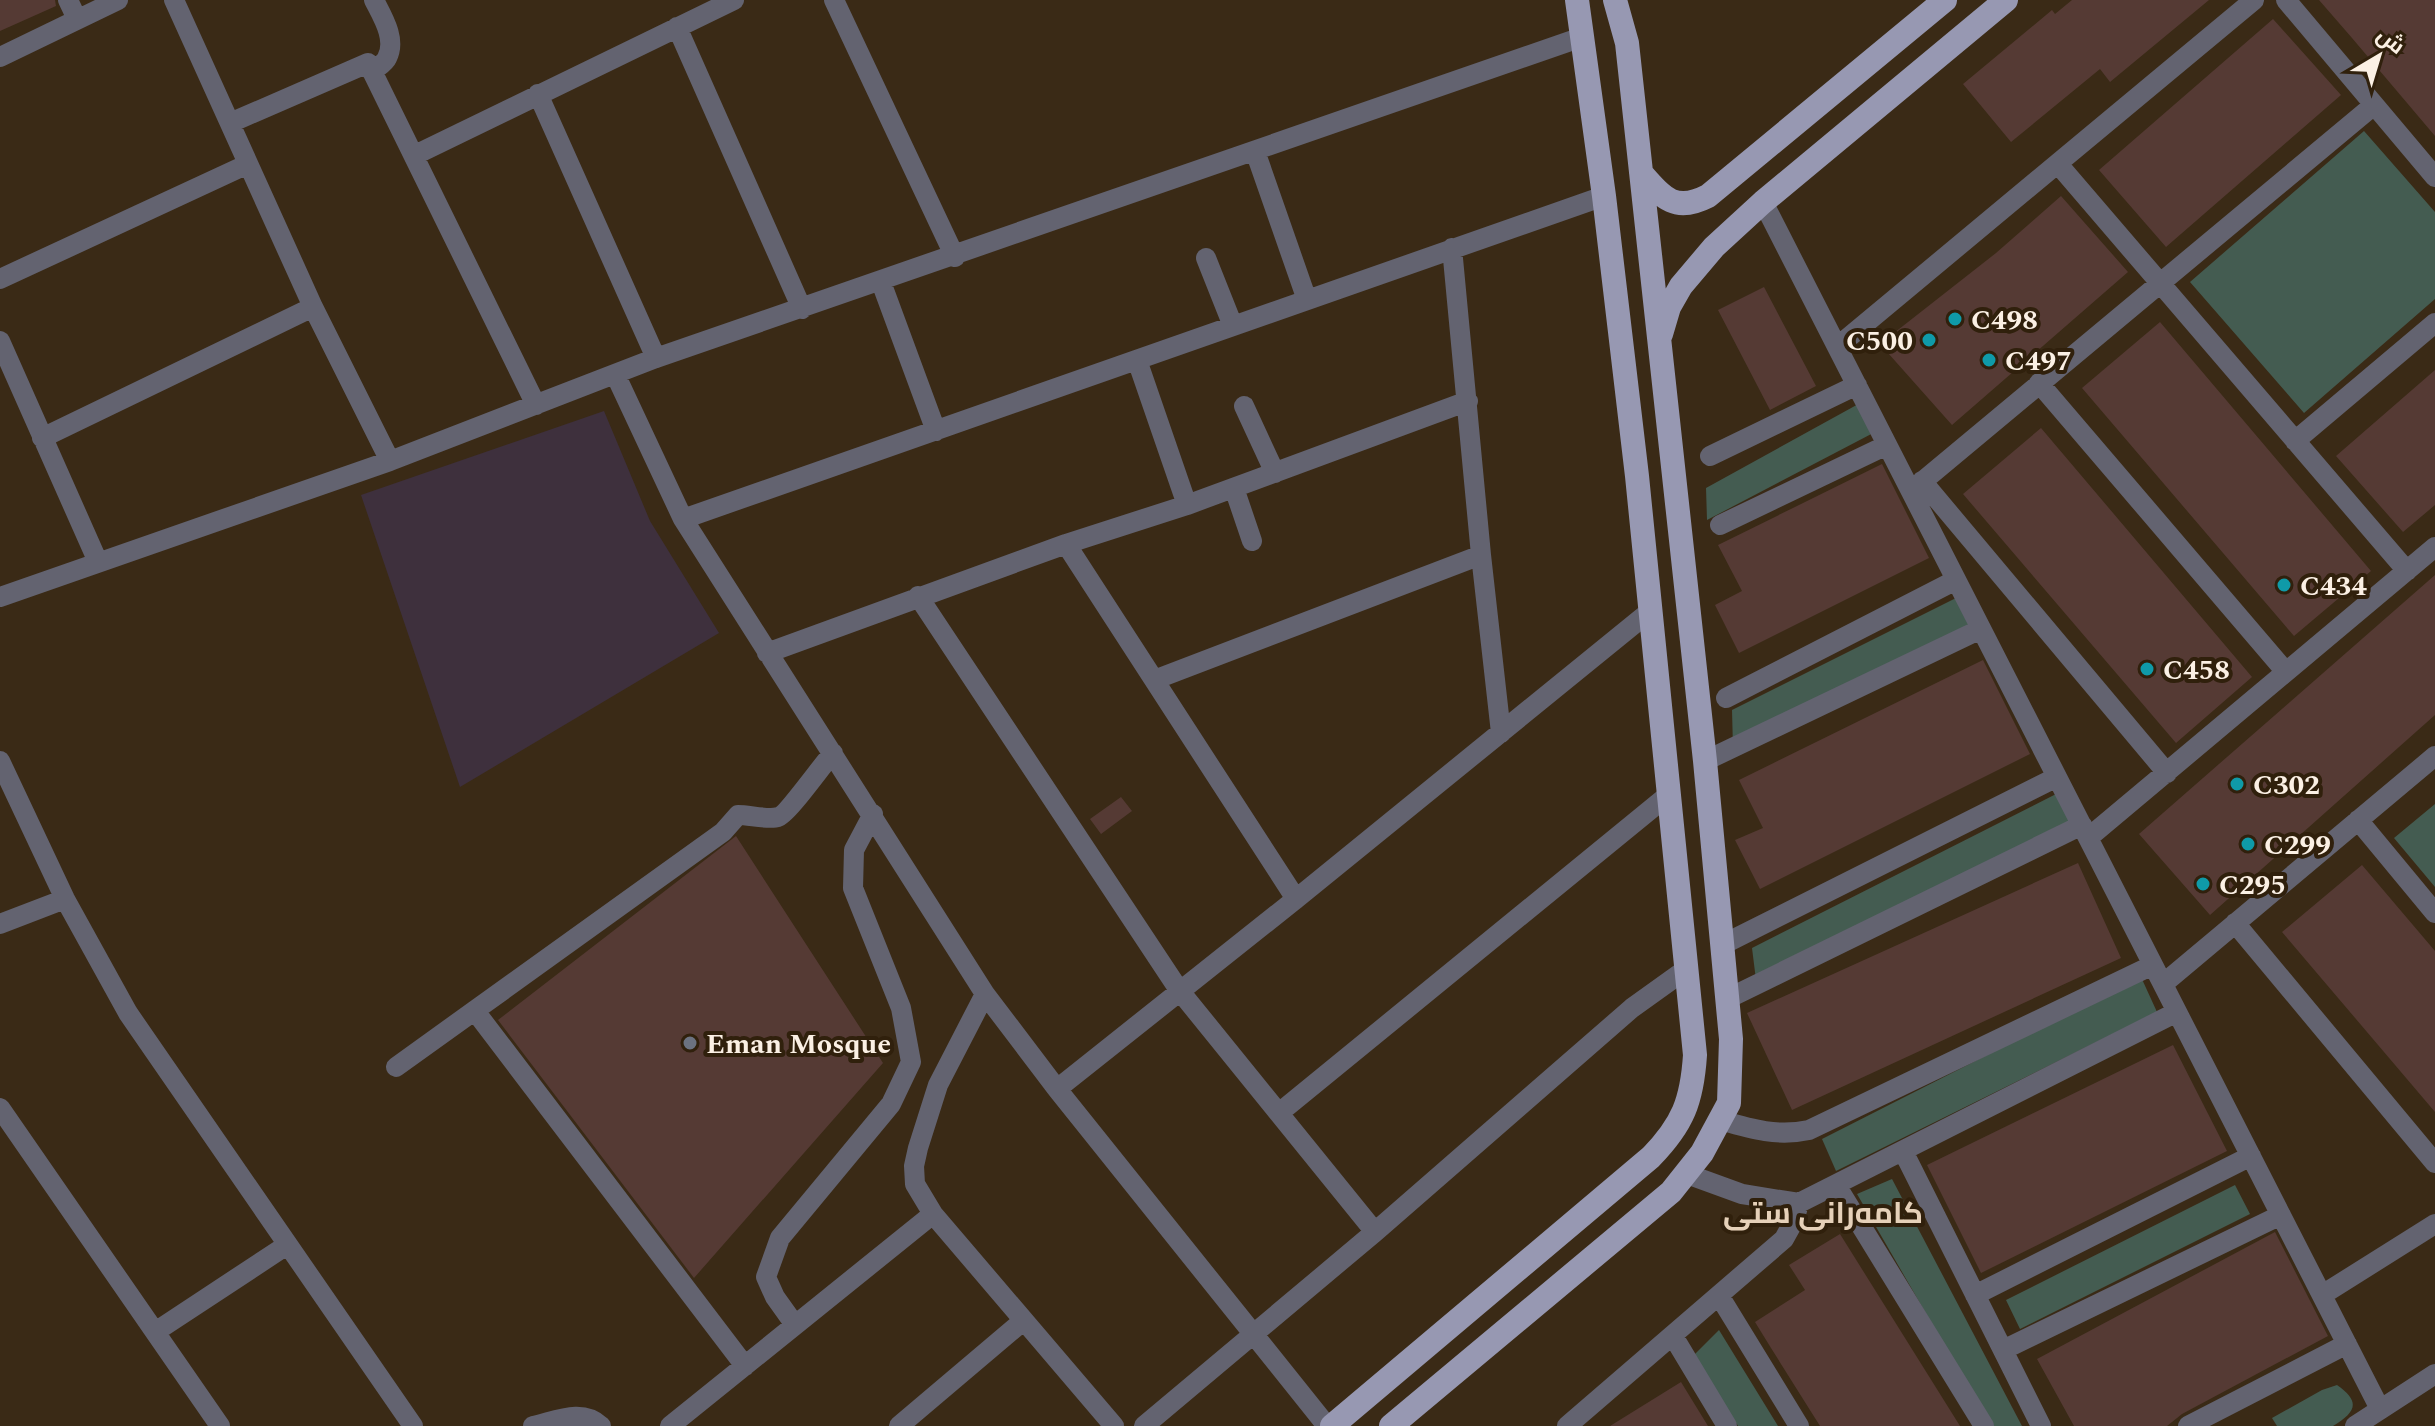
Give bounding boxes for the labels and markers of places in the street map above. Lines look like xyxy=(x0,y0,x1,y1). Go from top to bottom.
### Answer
place label: C498 xyxy=(1971,299,2038,342)
marker: C498 xyxy=(1946,310,1964,328)
place label: C500 xyxy=(1846,320,1913,363)
marker: C500 xyxy=(1920,331,1938,349)
place label: C497 xyxy=(2005,340,2072,383)
marker: C497 xyxy=(1980,351,1998,369)
place label: C434 xyxy=(2300,565,2367,608)
marker: C434 xyxy=(2275,576,2293,594)
place label: C458 xyxy=(2163,649,2230,692)
marker: C458 xyxy=(2138,660,2156,678)
place label: C302 xyxy=(2253,764,2320,807)
marker: C302 xyxy=(2228,775,2246,793)
place label: C299 xyxy=(2264,824,2331,867)
marker: C299 xyxy=(2239,835,2257,853)
place label: C295 xyxy=(2219,864,2286,907)
marker: C295 xyxy=(2194,875,2212,893)
place label: Eman Mosque xyxy=(706,1023,891,1066)
marker: Eman Mosque xyxy=(681,1034,699,1052)

